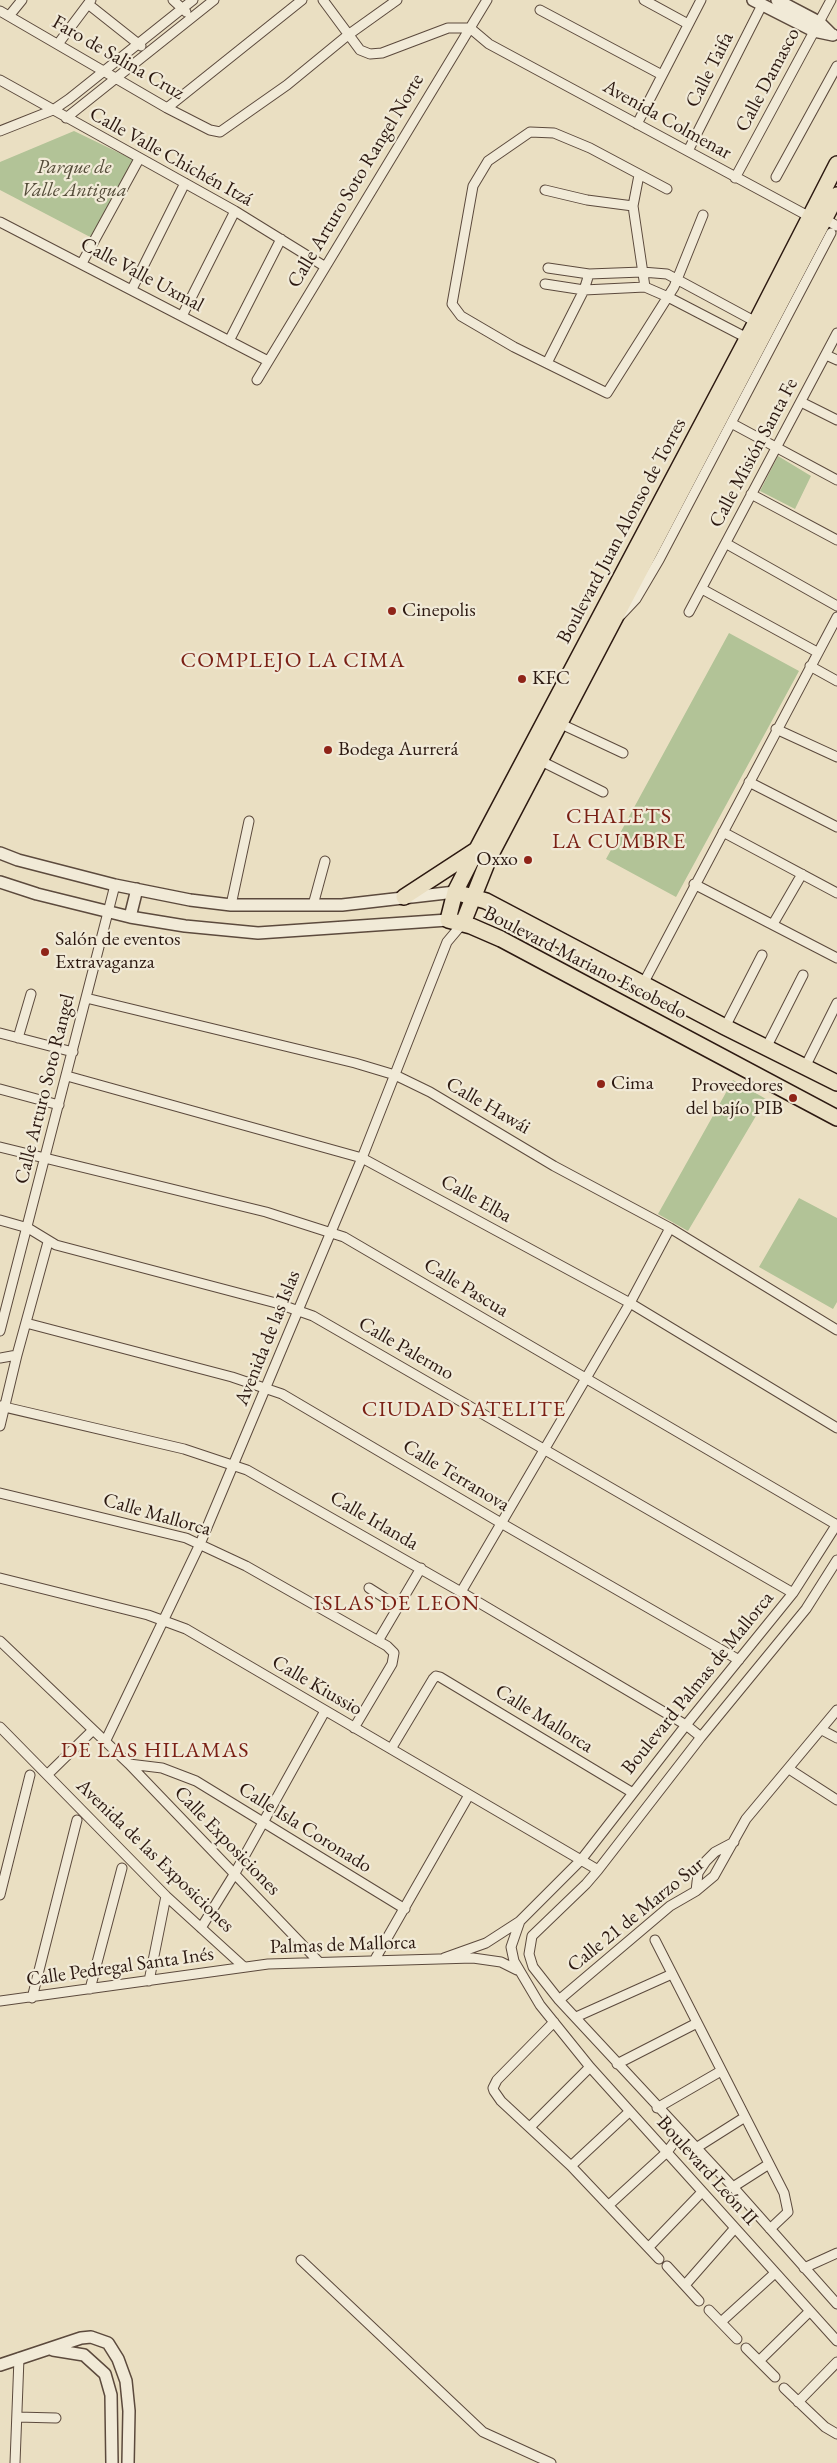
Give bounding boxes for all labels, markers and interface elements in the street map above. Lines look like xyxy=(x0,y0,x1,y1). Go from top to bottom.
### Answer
street label: Faro de Salina Cruz xyxy=(48,10,188,106)
street label: Calle Damasco xyxy=(731,24,805,136)
street label: Calle Taifa xyxy=(681,28,739,112)
street label: Calle Arturo Soto Rangel Norte xyxy=(282,70,430,292)
street label: Avenida Colmenar xyxy=(599,75,735,165)
street label: Calle Valle Chichén Itzá xyxy=(85,102,257,212)
park label: Parque de Valle Antigua xyxy=(21,156,127,203)
street label: Calle Valle Uxmal xyxy=(76,232,208,318)
street label: Calle Misión Santa Fe xyxy=(704,374,804,532)
street label: Boulevard Juan Alonso de Torres xyxy=(552,414,692,648)
place label: Cinepolis xyxy=(402,599,476,623)
marker: Cinepolis xyxy=(386,605,398,617)
district label: COMPLEJO LA CIMA xyxy=(179,648,407,674)
place label: KFC xyxy=(532,667,570,691)
marker: KFC xyxy=(516,673,528,685)
place label: Bodega Aurrerá xyxy=(338,738,458,762)
marker: Bodega Aurrerá xyxy=(322,744,334,756)
district label: CHALETS LA CUMBRE xyxy=(551,804,687,856)
place label: Oxxo xyxy=(476,848,518,872)
marker: Oxxo xyxy=(522,854,534,866)
street label: Boulevard Mariano Escobedo xyxy=(479,901,691,1025)
place label: Salón de eventos Extravaganza xyxy=(55,928,181,975)
marker: Salón de eventos Extravaganza xyxy=(39,946,51,958)
street label: Calle Arturo Soto Rangel xyxy=(10,992,80,1186)
street label: Calle Hawái xyxy=(441,1072,535,1140)
place label: Cima xyxy=(611,1072,654,1096)
place label: Proveedores del bajío PIB xyxy=(686,1074,783,1121)
marker: Cima xyxy=(595,1078,607,1090)
marker: Proveedores del bajío PIB xyxy=(787,1092,799,1104)
street label: Calle Elba xyxy=(436,1170,516,1228)
street label: Calle Pascua xyxy=(419,1253,513,1323)
street label: Avenida de las Islas xyxy=(230,1267,306,1409)
street label: Calle Palermo xyxy=(354,1312,458,1386)
district label: CIUDAD SATELITE xyxy=(360,1397,568,1423)
street label: Calle Terranova xyxy=(398,1435,514,1517)
street label: Calle Irlanda xyxy=(325,1486,423,1556)
street label: Calle Mallorca xyxy=(100,1488,214,1542)
street label: Boulevard Palmas de Mallorca xyxy=(617,1587,779,1779)
district label: ISLAS DE LEON xyxy=(312,1591,482,1617)
street label: Calle Kiussio xyxy=(268,1651,366,1721)
street label: Calle Mallorca xyxy=(490,1679,598,1759)
district label: DE LAS HILAMAS xyxy=(59,1738,251,1764)
street label: Avenida de las Exposiciones xyxy=(71,1774,239,1938)
street label: Calle Isla Coronado xyxy=(234,1777,376,1879)
street label: Calle Exposiciones xyxy=(169,1781,285,1901)
street label: Calle 21 de Marzo Sur xyxy=(563,1853,709,1977)
street label: Palmas de Mallorca xyxy=(269,1930,417,1960)
street label: Calle Pedregal Santa Inés xyxy=(25,1942,215,1992)
street label: Boulevard León II xyxy=(651,2111,763,2231)

